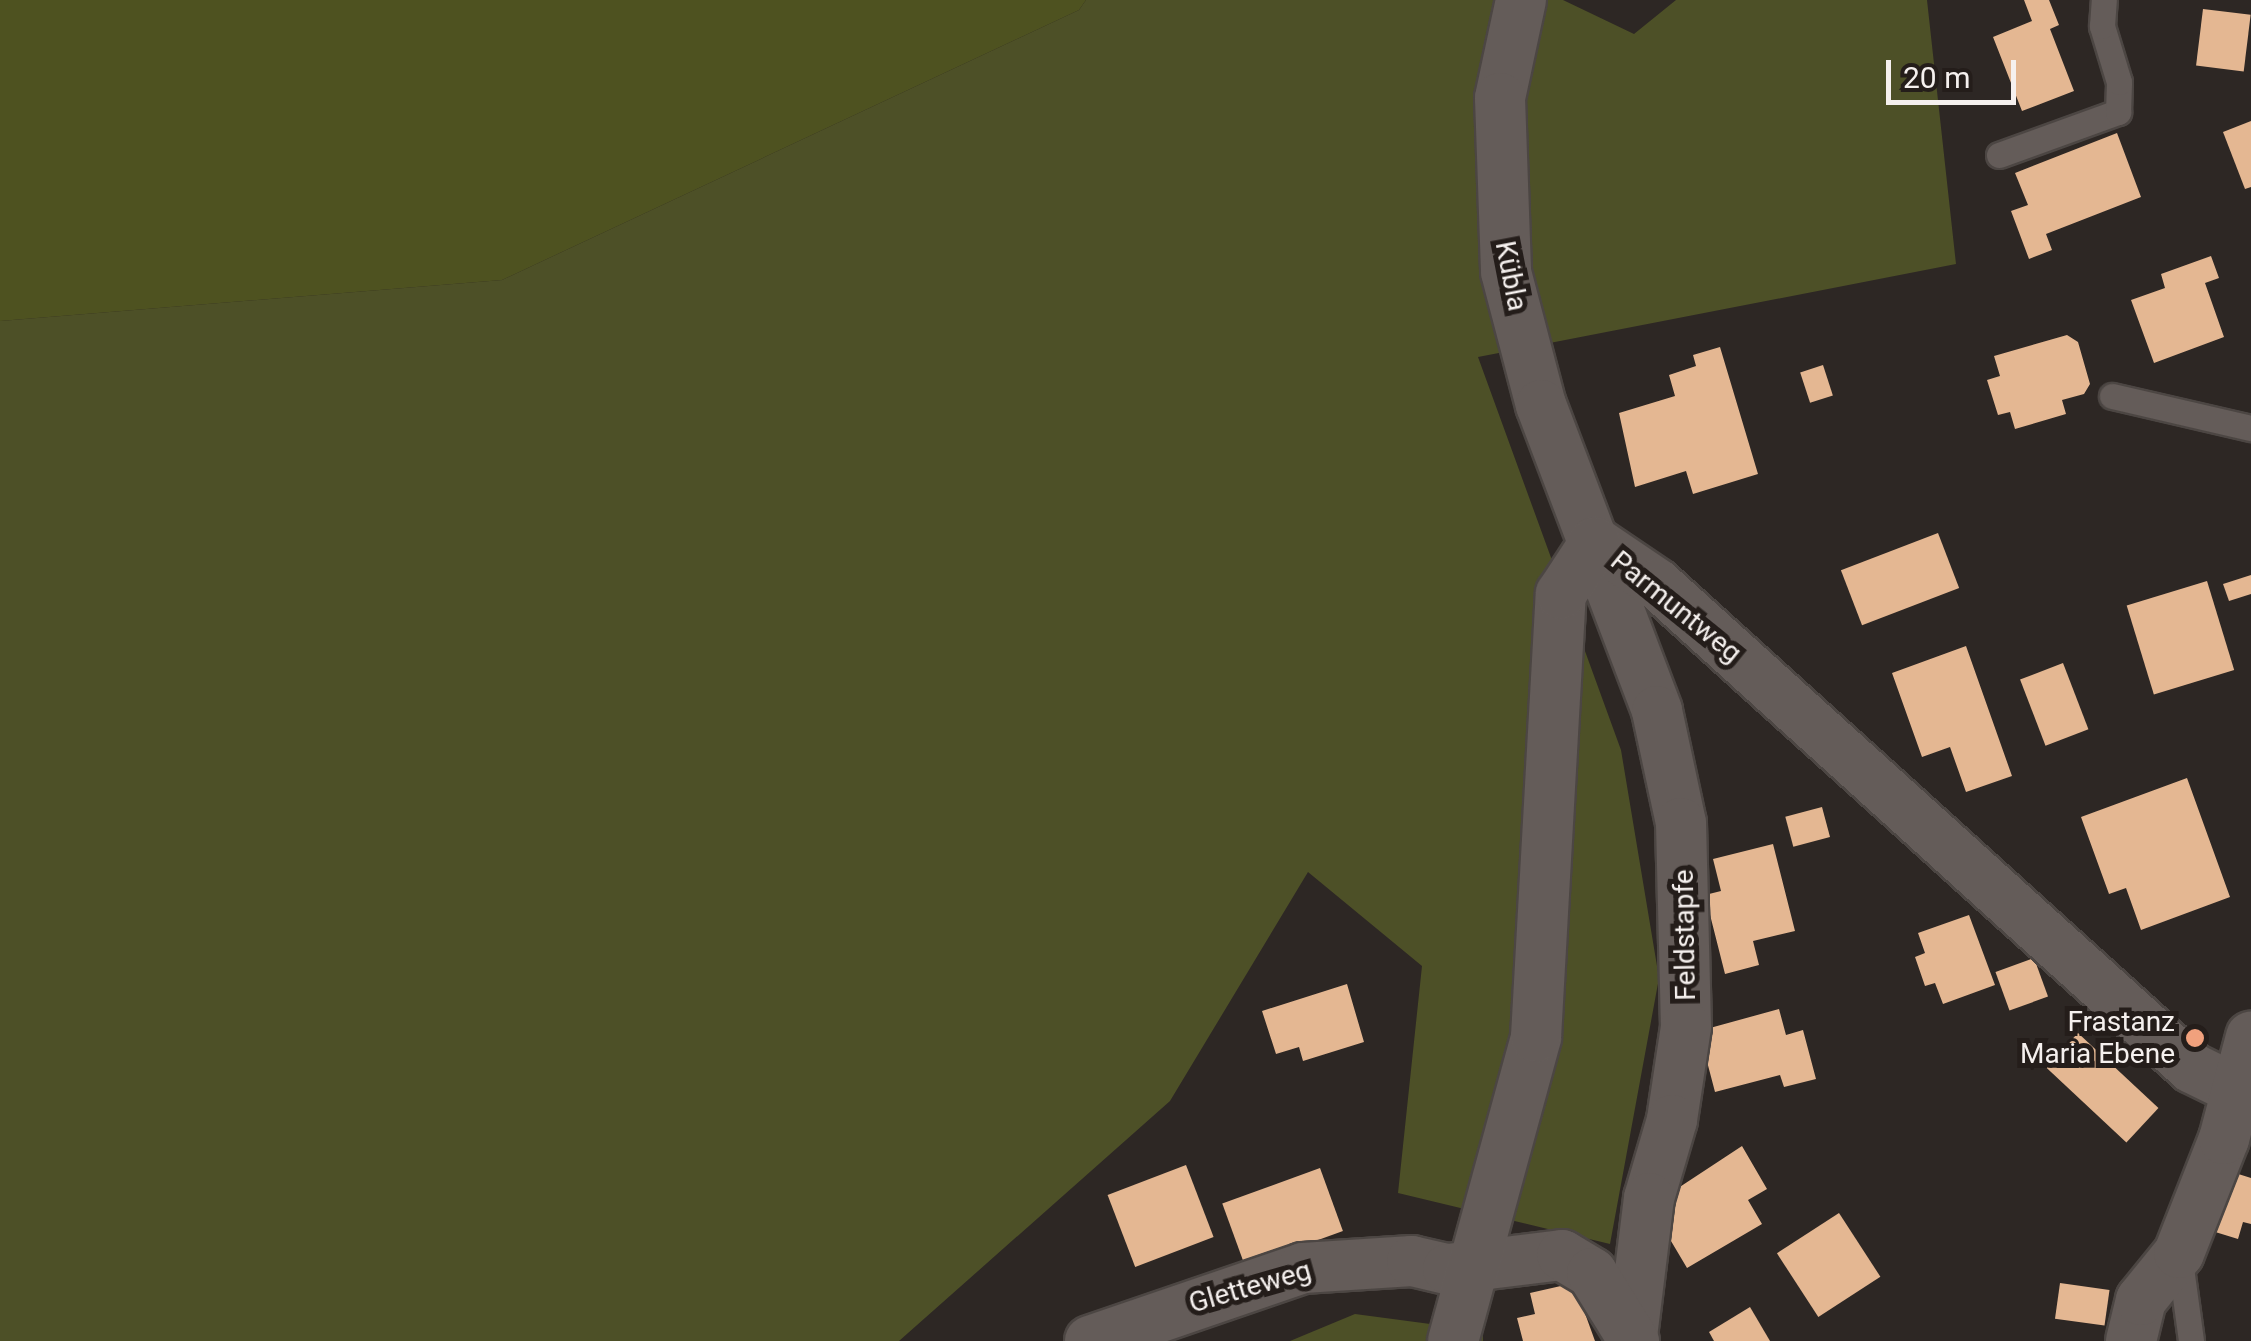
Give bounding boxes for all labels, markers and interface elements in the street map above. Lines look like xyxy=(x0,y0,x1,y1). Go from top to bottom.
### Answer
scale bar xyxy=(1891,40,2021,102)
text: 20 m xyxy=(1903,60,1970,95)
street label: Kübla xyxy=(1488,238,1534,314)
street label: Parmuntweg xyxy=(1604,544,1748,670)
street label: Feldstapfe xyxy=(1667,869,1703,1001)
place label: Frastanz Maria Ebene xyxy=(2020,1005,2175,1071)
marker: Frastanz Maria Ebene xyxy=(2184,1027,2206,1049)
street label: Gletteweg xyxy=(1185,1254,1315,1320)

